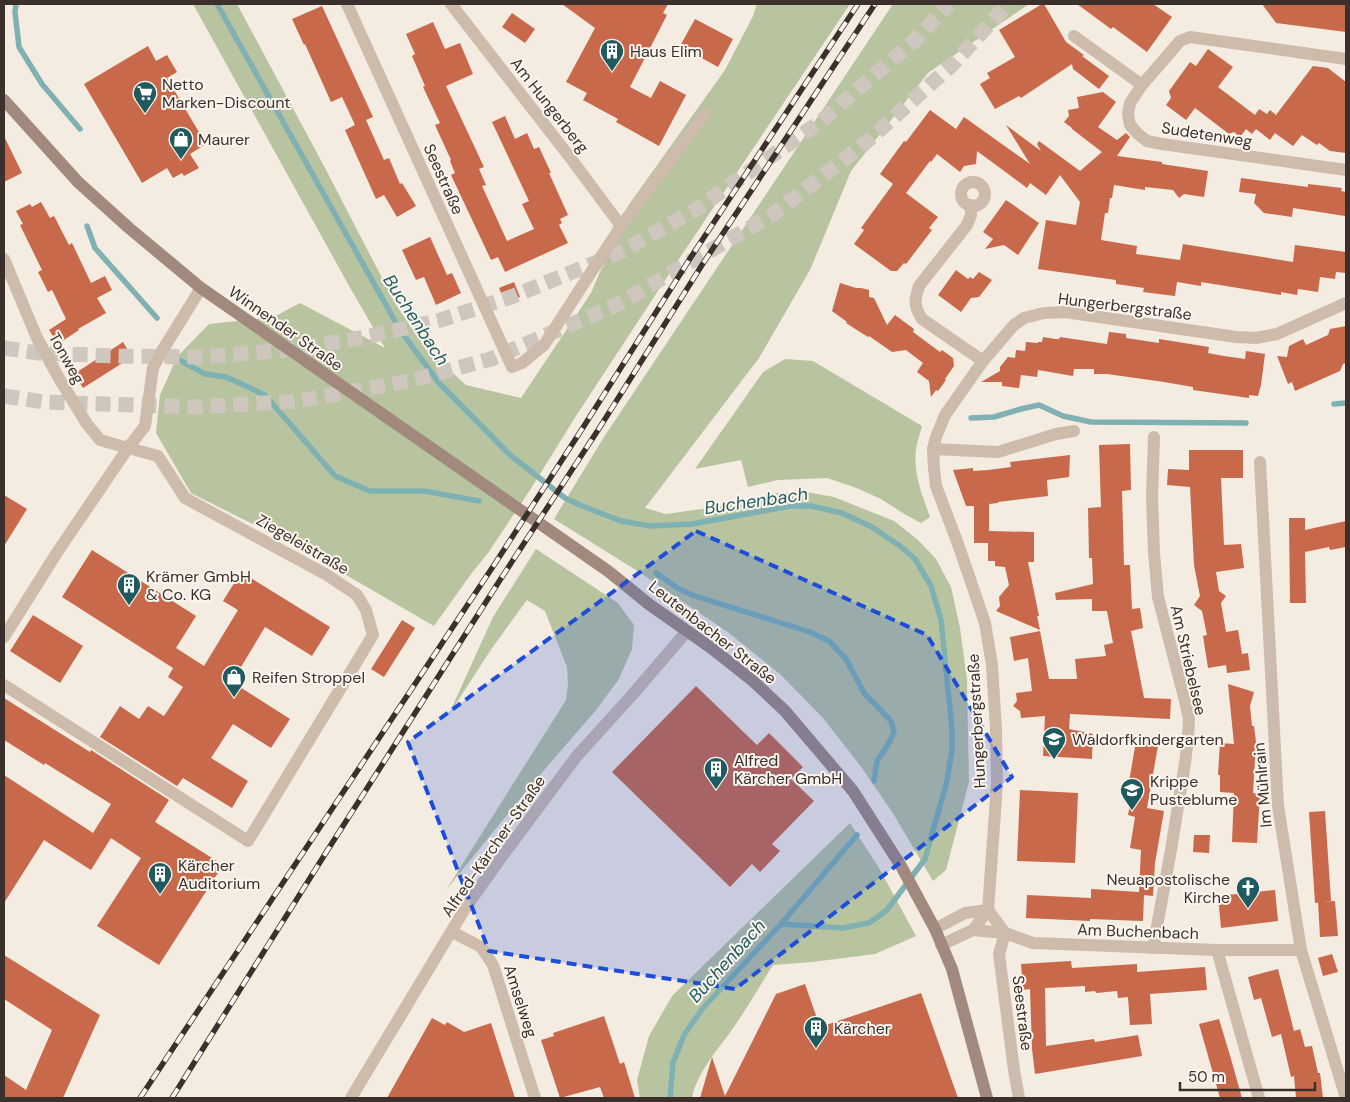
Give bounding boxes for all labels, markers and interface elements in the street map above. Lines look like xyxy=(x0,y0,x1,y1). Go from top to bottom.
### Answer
building icon: Haus Elim xyxy=(599,38,625,72)
place label: Haus Elim xyxy=(630,41,702,62)
street label: Am Hungerberg xyxy=(506,53,594,157)
place label: Netto Marken-Discount xyxy=(162,74,291,113)
supermarket icon: Netto Marken-Discount xyxy=(132,80,158,114)
street label: Sudetenweg xyxy=(1160,117,1254,152)
shop icon: Maurer xyxy=(168,126,194,160)
place label: Maurer xyxy=(198,129,250,150)
street label: Seestraße xyxy=(419,140,468,218)
water label: Buchenbach xyxy=(378,270,454,370)
street label: Winnender Straße xyxy=(224,281,347,376)
street label: Hungerbergstraße xyxy=(1057,288,1193,325)
street label: Tonweg xyxy=(44,329,89,388)
water label: Buchenbach xyxy=(703,482,809,520)
street label: Ziegeleistraße xyxy=(253,509,353,579)
place label: Krämer GmbH & Co. KG xyxy=(146,566,251,605)
building icon: Krämer GmbH & Co. KG xyxy=(116,572,142,606)
street label: Leutenbacher Straße xyxy=(645,576,781,689)
street label: Am Striebelsee xyxy=(1166,603,1211,717)
street label: Hungerbergstraße xyxy=(962,653,991,789)
shop icon: Reifen Stroppel xyxy=(221,664,247,698)
place label: Reifen Stroppel xyxy=(252,667,365,688)
school or university icon: Waldorfkindergarten xyxy=(1041,726,1067,760)
place label: Waldorfkindergarten xyxy=(1072,729,1224,750)
street label: Im Mühlrain xyxy=(1248,742,1277,828)
place label: Alfred Kärcher GmbH xyxy=(734,750,842,789)
building icon: Alfred Kärcher GmbH xyxy=(703,756,729,790)
street label: Alfred-Kärcher-Straße xyxy=(437,771,550,921)
place label: Krippe Pusteblume xyxy=(1150,771,1237,810)
school or university icon: Krippe Pusteblume xyxy=(1119,777,1145,811)
place label: Kärcher Auditorium xyxy=(178,855,260,894)
building icon: Kärcher Auditorium xyxy=(147,861,173,895)
place label: Neuapostolische Kirche xyxy=(1106,869,1230,908)
church icon: Neuapostolische Kirche xyxy=(1235,875,1261,909)
water label: Buchenbach xyxy=(683,914,771,1008)
street label: Am Buchenbach xyxy=(1077,919,1199,944)
street label: Amselweg xyxy=(499,962,542,1040)
street label: Seestraße xyxy=(1007,974,1038,1052)
building icon: Kärcher xyxy=(803,1015,829,1049)
place label: Kärcher xyxy=(834,1018,891,1039)
scale bar xyxy=(1180,1060,1315,1092)
text: 50 m xyxy=(1188,1067,1225,1087)

